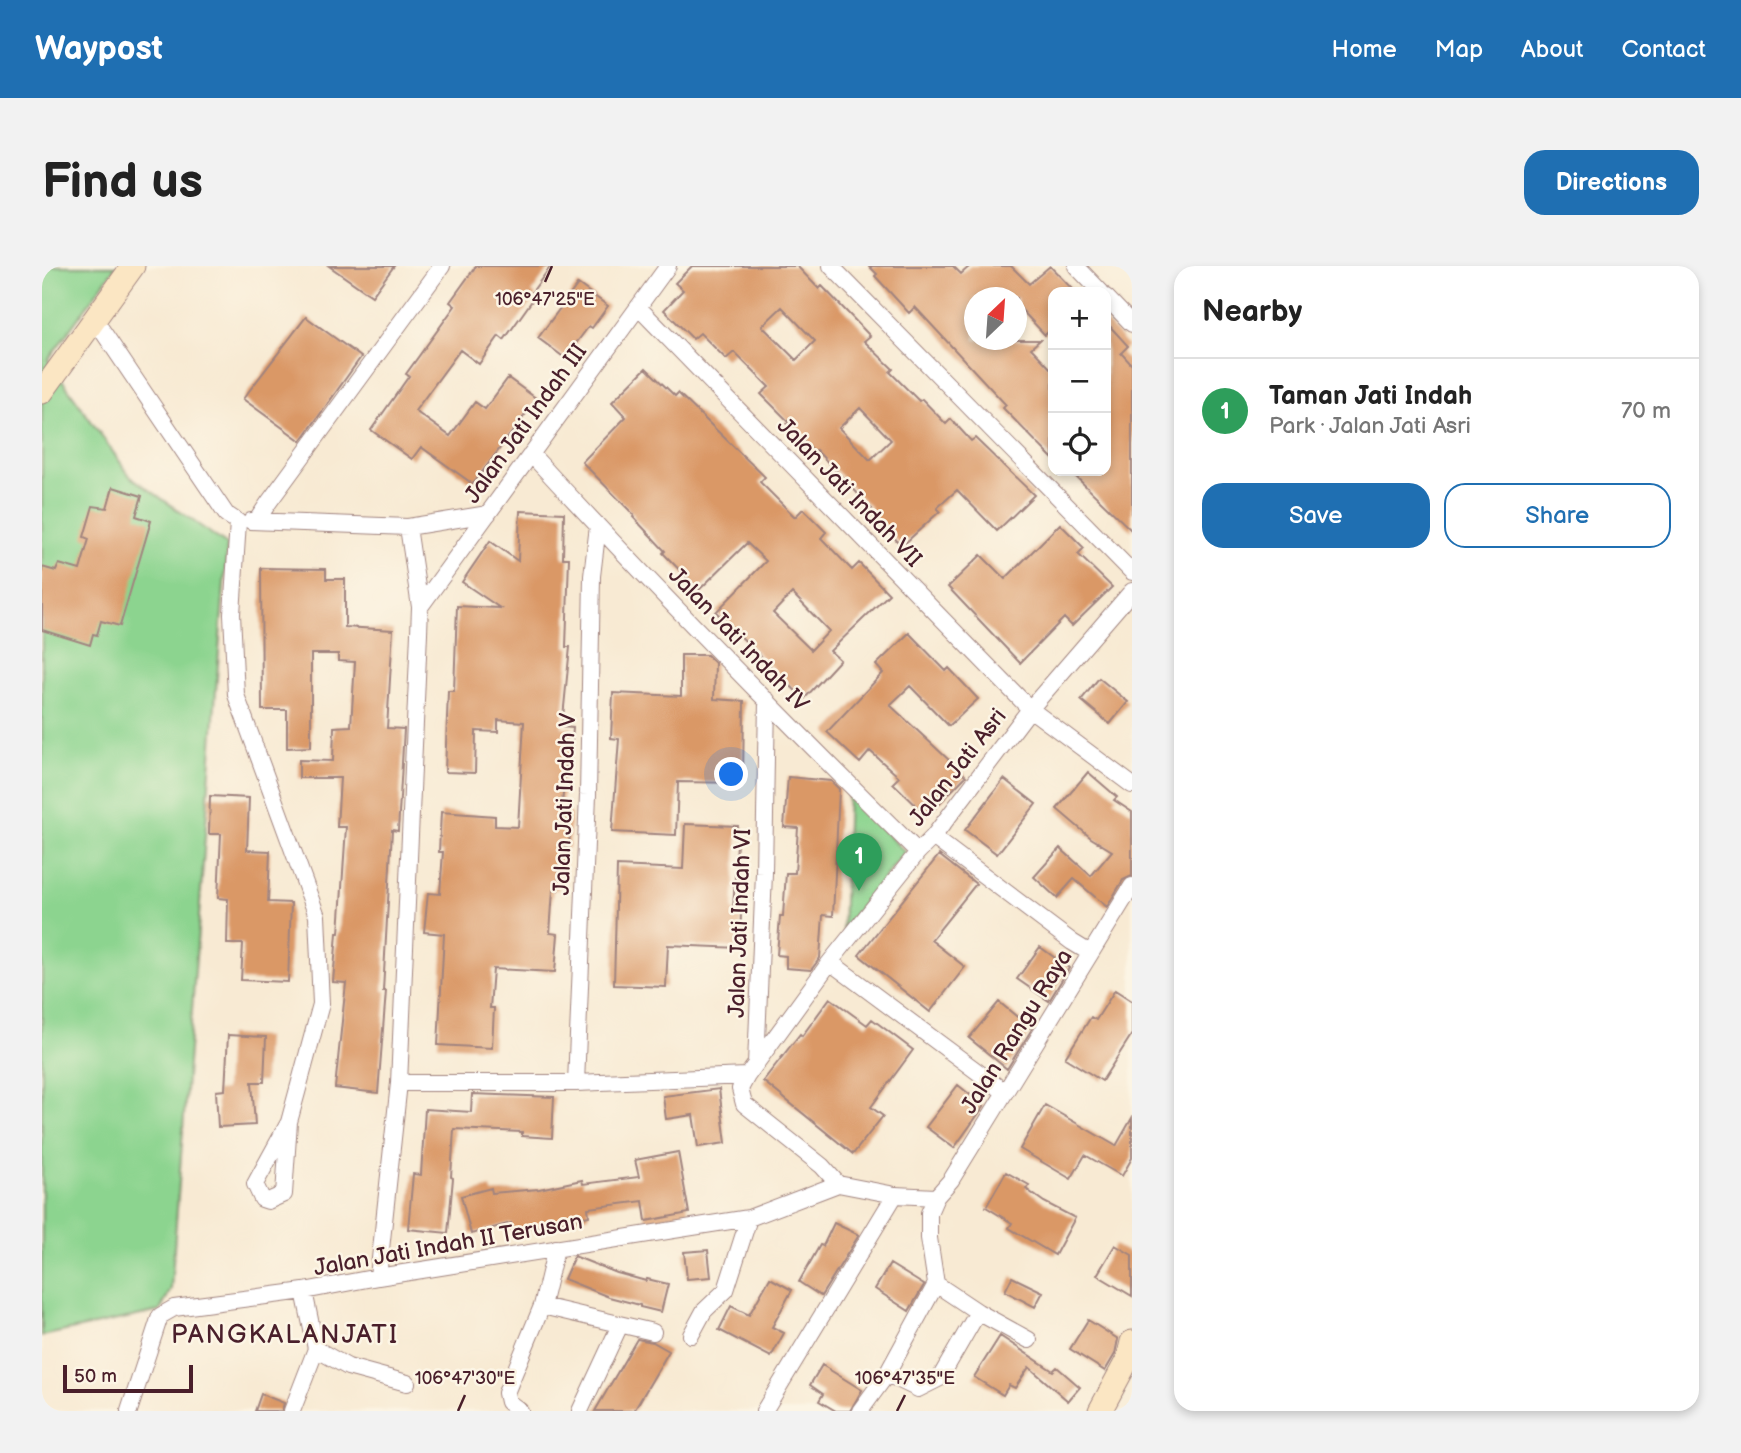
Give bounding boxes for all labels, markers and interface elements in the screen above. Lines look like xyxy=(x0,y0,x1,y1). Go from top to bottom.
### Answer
text: Waypost xyxy=(35,29,163,69)
text: Home xyxy=(1332,35,1397,64)
text: Map xyxy=(1435,35,1483,64)
text: About xyxy=(1521,35,1583,64)
text: Contact xyxy=(1621,35,1706,64)
button: Directions xyxy=(1524,150,1699,215)
text: Find us xyxy=(42,153,203,212)
north arrow xyxy=(964,287,1027,350)
map controls xyxy=(1048,287,1111,476)
button: + xyxy=(1048,287,1111,350)
text: 106°47'25"E xyxy=(495,289,595,310)
text: Nearby xyxy=(1202,294,1302,330)
street label: Jalan Jati Indah III xyxy=(459,338,593,509)
button: − xyxy=(1048,350,1111,413)
text: Taman Jati Indah xyxy=(1269,381,1472,412)
text: 1 xyxy=(1220,397,1230,425)
text: 70 m xyxy=(1621,397,1671,425)
street label: Jalan Jati Indah VII xyxy=(771,412,928,573)
text: Park · Jalan Jati Asri xyxy=(1269,412,1471,440)
button: locate xyxy=(1048,413,1111,476)
button: Save xyxy=(1202,483,1430,548)
button: Share xyxy=(1444,483,1671,548)
street label: Jalan Jati Indah IV xyxy=(662,562,814,718)
street label: Jalan Jati Asri xyxy=(903,703,1013,832)
street label: Jalan Jati Indah V xyxy=(548,712,582,896)
your location xyxy=(714,757,748,791)
street label: Jalan Jati Indah VI xyxy=(723,828,757,1018)
pin: 1 xyxy=(836,833,882,891)
street label: Jalan Rangu Raya xyxy=(955,944,1079,1119)
street label: Jalan Jati Indah II Terusan xyxy=(312,1208,585,1282)
district label: PANGKALANJATI xyxy=(171,1320,399,1351)
scale bar xyxy=(63,1362,192,1394)
text: 50 m xyxy=(74,1365,117,1388)
text: 106°47'30"E xyxy=(415,1368,515,1389)
text: 106°47'35"E xyxy=(855,1368,955,1389)

